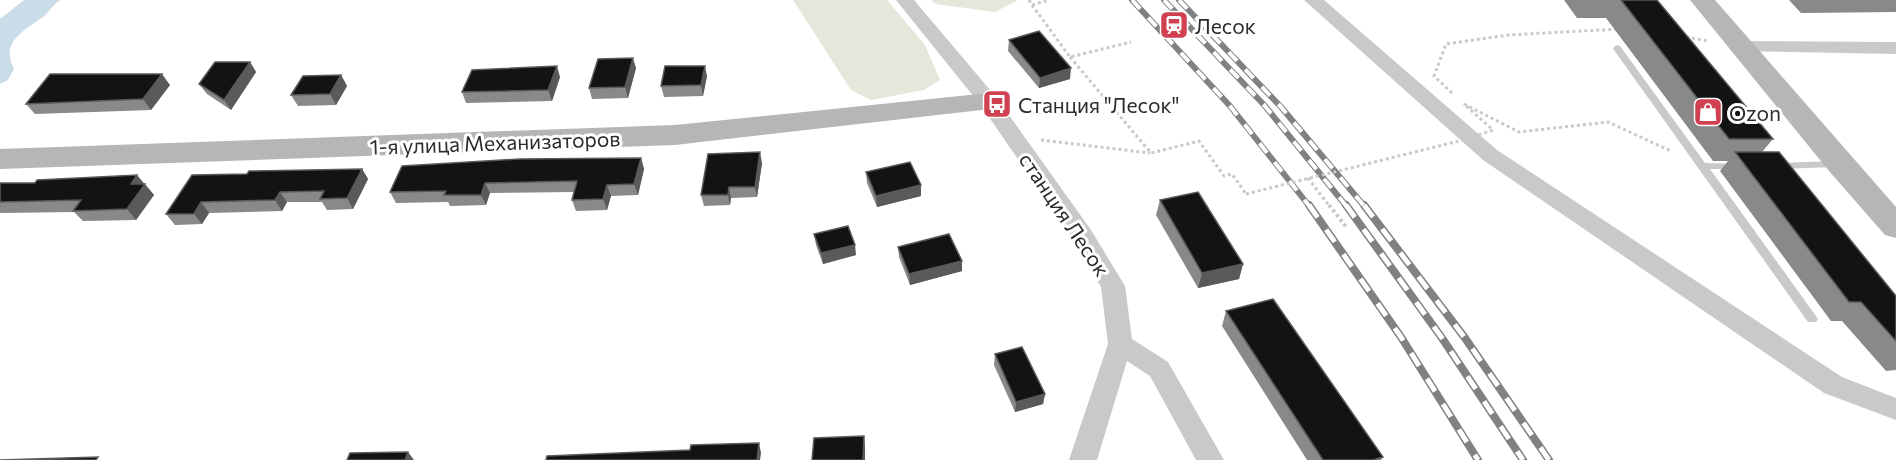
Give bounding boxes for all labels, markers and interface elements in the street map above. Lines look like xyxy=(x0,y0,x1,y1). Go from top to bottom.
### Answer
station icon: Лесок xyxy=(1158,9,1190,41)
place label: Лесок xyxy=(1195,13,1256,38)
bus stop icon: Станция "Лесок" xyxy=(981,88,1013,120)
place label: Станция "Лесок" xyxy=(1018,92,1180,117)
shop icon: Ozon xyxy=(1692,96,1724,128)
place label: Ozon xyxy=(1729,100,1781,125)
street label: 1-я улица Механизаторов xyxy=(369,125,621,159)
street label: станция Лесок xyxy=(1015,148,1115,280)

